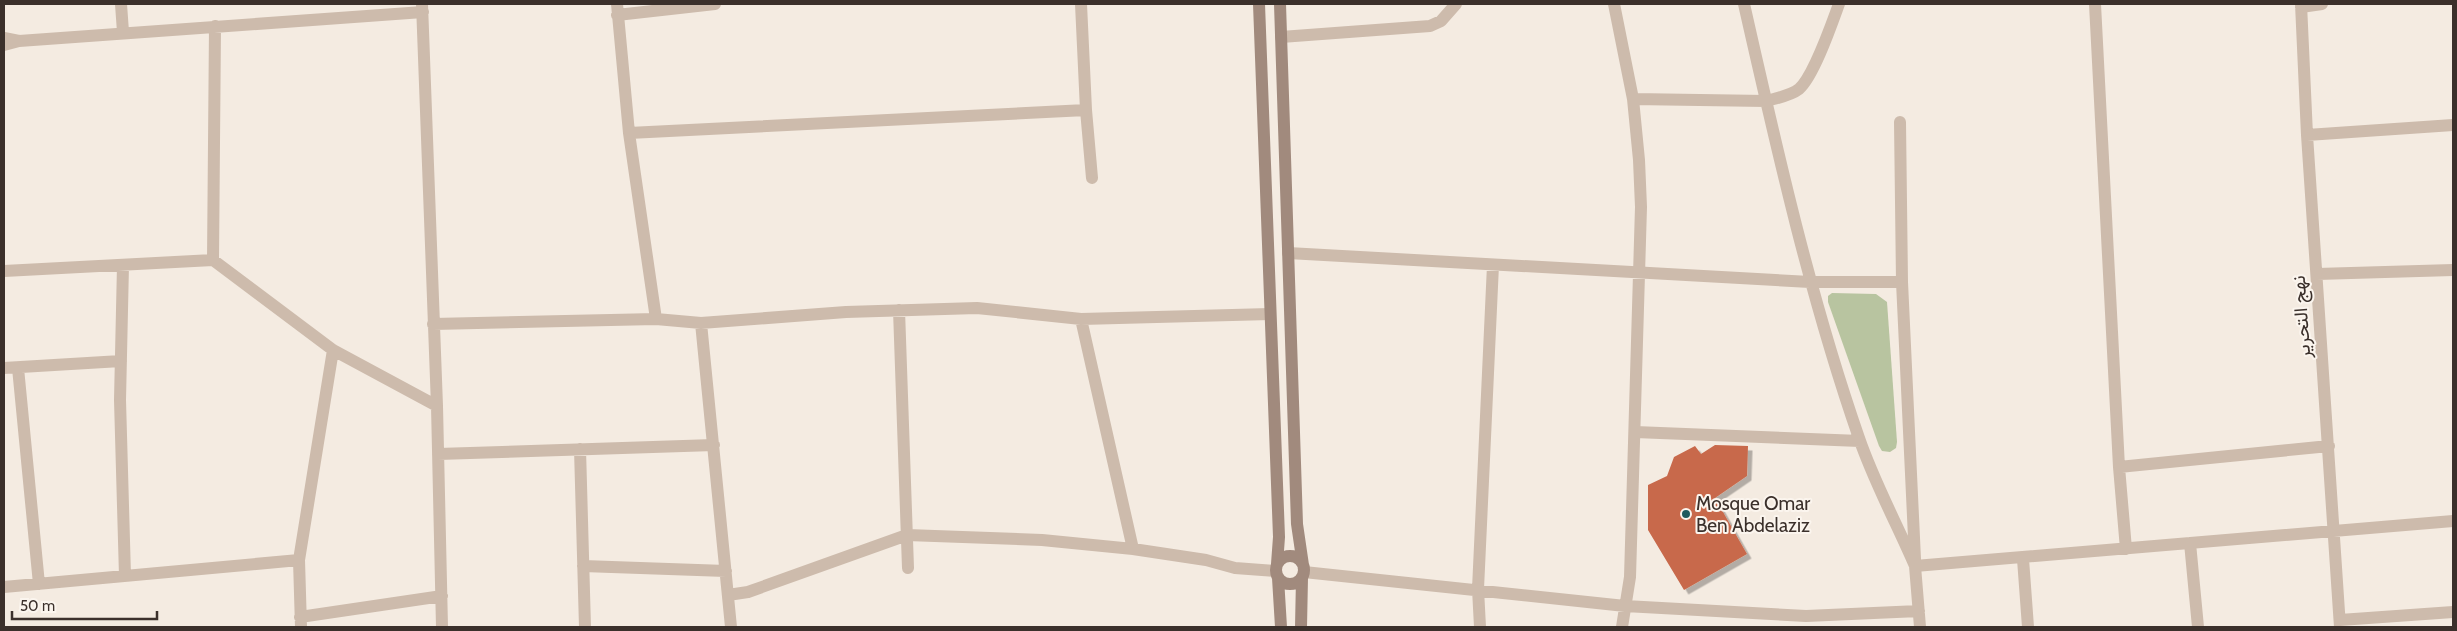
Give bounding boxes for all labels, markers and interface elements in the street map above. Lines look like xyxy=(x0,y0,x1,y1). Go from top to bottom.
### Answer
street label: نهج التحرير xyxy=(2287,275,2317,360)
place label: Mosque Omar Ben Abdelaziz xyxy=(1696,492,1810,537)
marker: Mosque Omar Ben Abdelaziz xyxy=(1680,508,1692,520)
scale bar xyxy=(12,588,158,620)
text: 50 m xyxy=(20,597,55,615)

